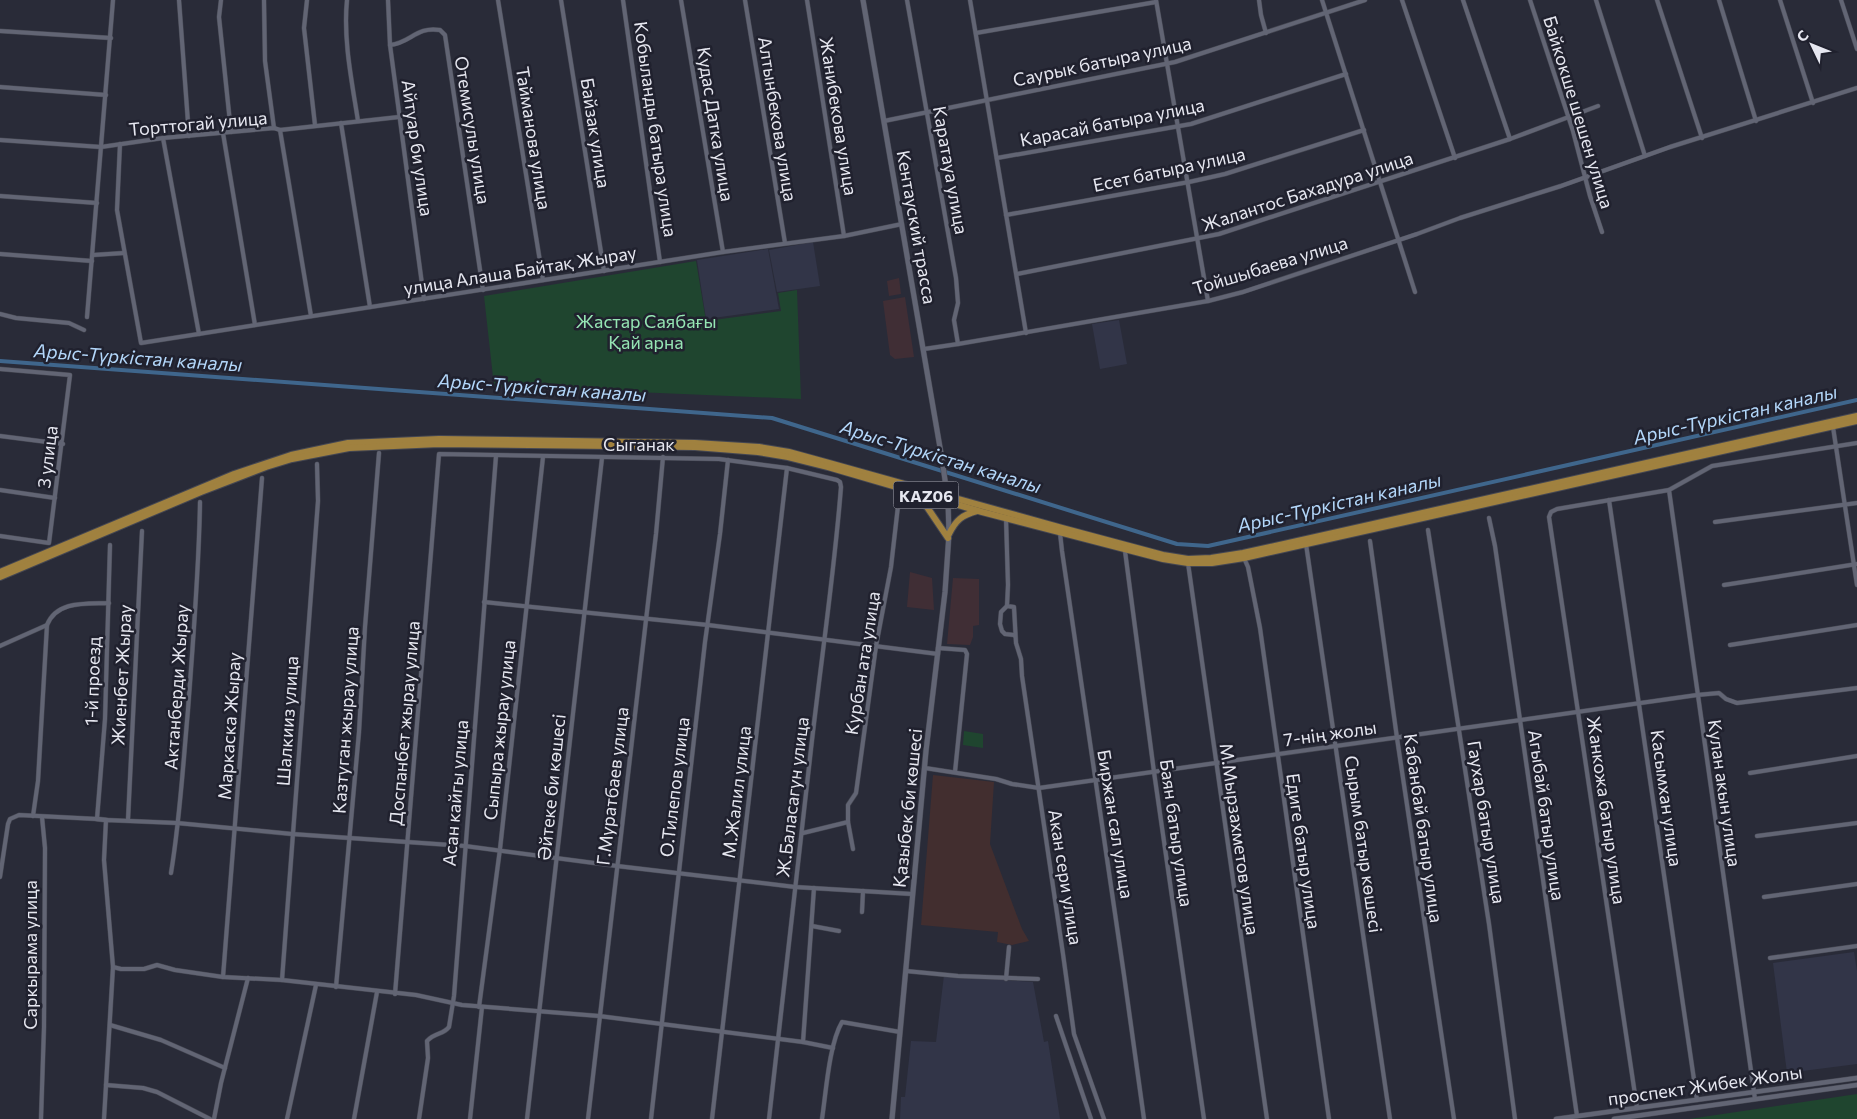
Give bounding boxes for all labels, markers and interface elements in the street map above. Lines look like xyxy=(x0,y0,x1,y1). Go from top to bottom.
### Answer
street label: Байкокше шешен улица xyxy=(1539,13,1619,211)
street label: Кобыланды батыра улица xyxy=(630,20,682,238)
north arrow xyxy=(1787,20,1837,70)
text: С xyxy=(1793,26,1812,45)
street label: Саурык батыра улица xyxy=(1011,31,1193,91)
street label: Алтынбекова улица xyxy=(754,35,802,203)
street label: Жанибекова улица xyxy=(816,35,862,197)
street label: Кудас Датка улица xyxy=(693,45,739,203)
street label: Отемисулы улица xyxy=(450,54,496,206)
street label: Тайманова улица xyxy=(512,65,556,211)
street label: Байзак улица xyxy=(576,76,616,190)
street label: Айтуар би улица xyxy=(398,78,438,218)
street label: Карасай батыра улица xyxy=(1018,93,1206,151)
street label: Каратауа улица xyxy=(929,104,973,236)
street label: Торттогай улица xyxy=(128,106,268,140)
street label: Есет батыра улица xyxy=(1091,142,1247,196)
street label: Жалантос Бахадура улица xyxy=(1198,146,1416,236)
street label: Кентауский трасса xyxy=(893,148,941,306)
street label: Тойшыбаева улица xyxy=(1190,231,1350,299)
street label: улица Алаша Байтақ Жырау xyxy=(402,241,638,299)
park label: Жастар Саябағы Қай арна xyxy=(576,310,716,353)
water label: Арыс-Түркістан каналы xyxy=(32,338,243,376)
water label: Арыс-Түркістан каналы xyxy=(436,368,647,406)
water label: Арыс-Түркістан каналы xyxy=(1630,379,1840,449)
water label: Арыс-Түркістан каналы xyxy=(837,414,1044,498)
street label: 3 улица xyxy=(32,424,62,490)
street label: Сыганак xyxy=(603,433,675,455)
water label: Арыс-Түркістан каналы xyxy=(1234,467,1444,537)
road number: KАZ06 xyxy=(894,482,958,508)
street label: Курбан ата улица xyxy=(840,590,884,736)
street label: Актанберди Жырау xyxy=(159,603,193,771)
street label: Жиенбет Жырау xyxy=(106,604,136,746)
street label: Доспанбет жырау улица xyxy=(384,620,424,826)
street label: Казтуган жырау улица xyxy=(327,626,363,814)
street label: 1-й проезд xyxy=(79,636,105,726)
street label: Сыпыра жырау улица xyxy=(479,639,519,821)
street label: Маркаска Жырау xyxy=(213,652,245,800)
street label: Шалкииз улица xyxy=(271,655,303,787)
street label: Г.Муратбаев улица xyxy=(591,706,633,866)
street label: Әйтеке би көшесі xyxy=(532,713,570,861)
street label: Ж.Баласагун улица xyxy=(771,715,813,879)
street label: Жанкожа батыр улица xyxy=(1583,715,1631,905)
street label: О.Тилепов улица xyxy=(655,716,693,858)
street label: 7-нің жолы xyxy=(1282,716,1378,750)
street label: Кулан акын улица xyxy=(1704,718,1746,868)
street label: Асан кайгы улица xyxy=(438,719,472,867)
street label: М.Жалил улица xyxy=(717,725,755,859)
street label: Қазыбек би көшесі xyxy=(888,727,926,889)
street label: Агыбай батыр улица xyxy=(1524,728,1570,902)
street label: Касымхан улица xyxy=(1647,728,1687,868)
street label: Кабанбай батыр улица xyxy=(1400,732,1448,924)
street label: Гаухар батыр улица xyxy=(1463,739,1511,905)
street label: М.Мырзахметов улица xyxy=(1216,742,1264,936)
street label: Биржан сал улица xyxy=(1093,748,1139,900)
street label: Сырым батыр көшесі xyxy=(1341,754,1387,934)
street label: Баян батыр улица xyxy=(1156,758,1198,908)
street label: Едиге батыр улица xyxy=(1282,772,1326,930)
street label: Акан сери улица xyxy=(1044,808,1088,946)
street label: Саркырама улица xyxy=(19,880,41,1030)
street label: проспект Жибек Жолы xyxy=(1606,1060,1804,1110)

